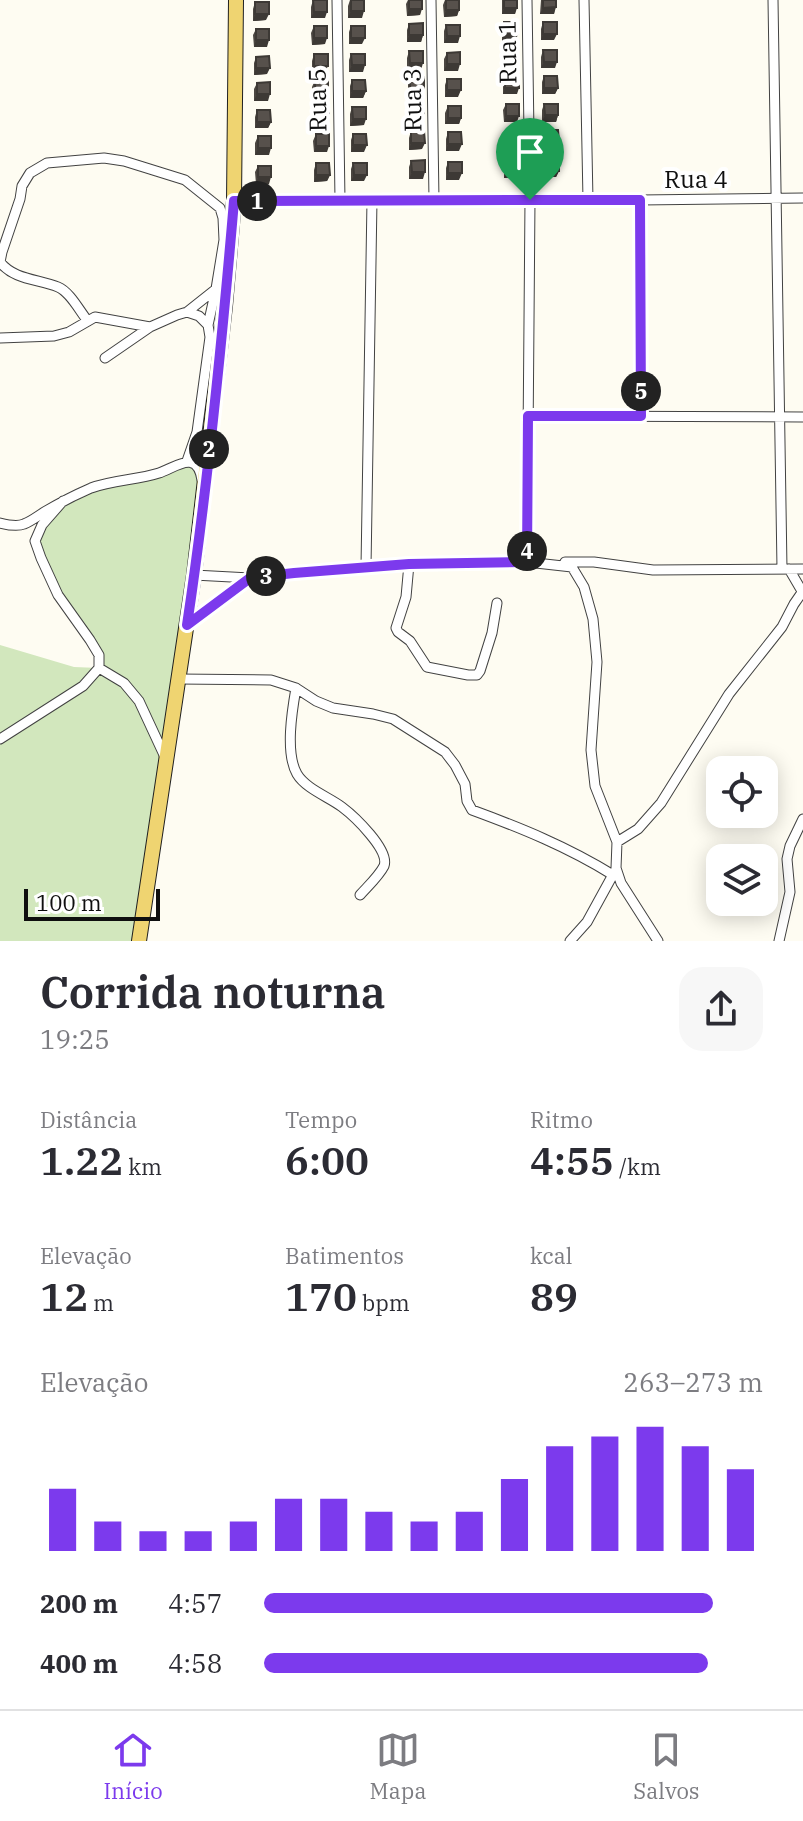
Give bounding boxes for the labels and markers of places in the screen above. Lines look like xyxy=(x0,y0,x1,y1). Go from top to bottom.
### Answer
pin xyxy=(496,118,564,200)
pin: 1 xyxy=(237,181,277,221)
pin: 5 xyxy=(621,371,661,411)
pin: 2 xyxy=(189,429,229,469)
pin: 4 xyxy=(507,531,547,571)
pin: 3 xyxy=(246,556,286,596)

